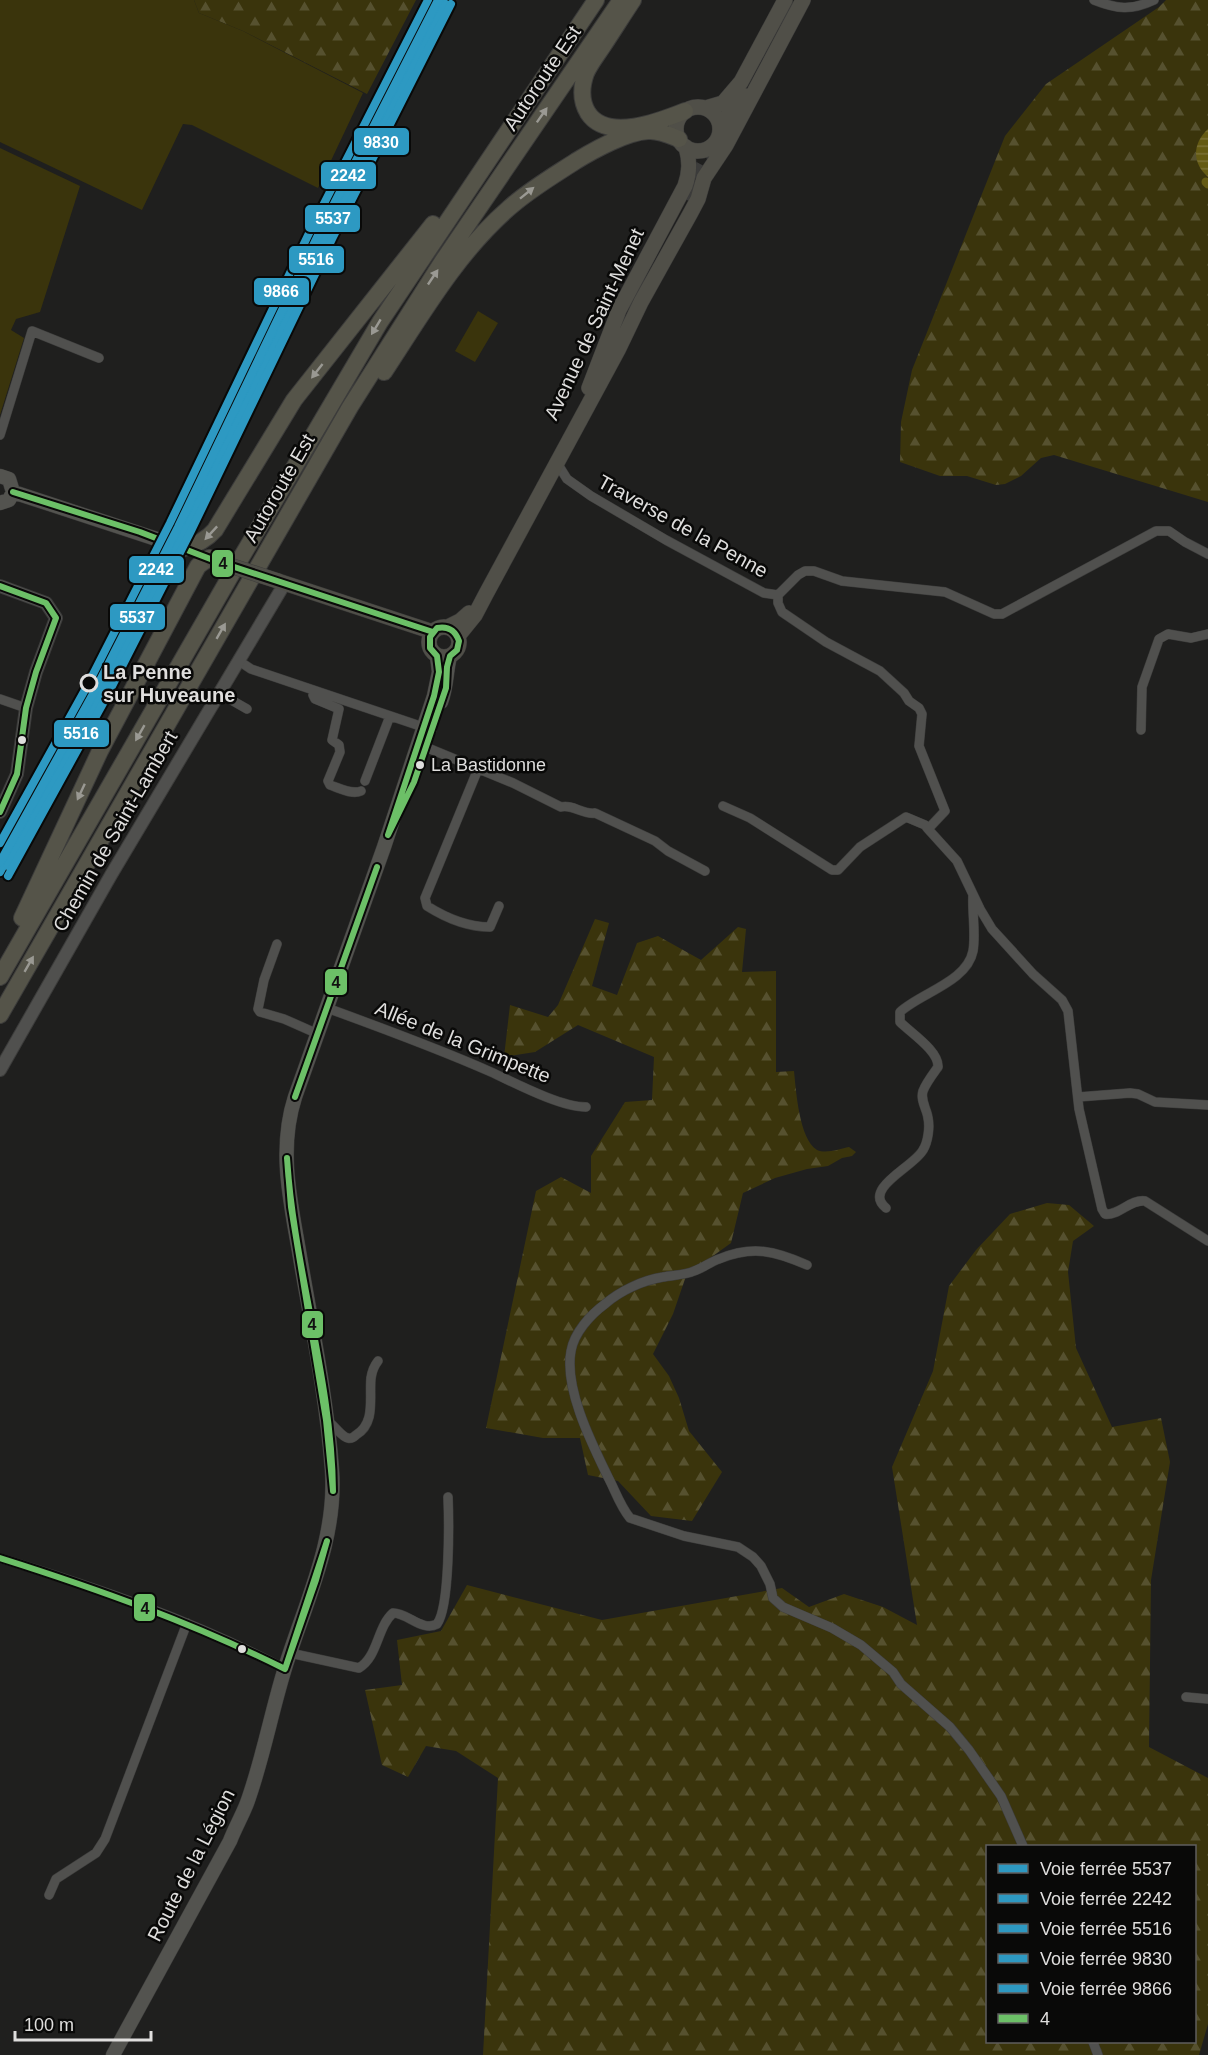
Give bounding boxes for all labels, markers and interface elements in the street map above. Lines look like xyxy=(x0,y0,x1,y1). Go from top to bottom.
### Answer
street label: Autoroute Est xyxy=(499,21,585,134)
one-way arrow xyxy=(536,108,548,124)
line badge: 9830 xyxy=(353,127,410,156)
text: 9830 xyxy=(363,134,399,151)
line badge: 2242 xyxy=(320,161,377,190)
text: 2242 xyxy=(330,167,366,184)
one-way arrow xyxy=(519,187,534,200)
line badge: 5537 xyxy=(304,204,361,233)
text: 5537 xyxy=(315,210,351,227)
street label: Avenue de Saint-Menet xyxy=(540,224,648,423)
line badge: 5516 xyxy=(288,245,345,274)
text: 5516 xyxy=(298,251,334,268)
one-way arrow xyxy=(427,269,438,285)
line badge: 9866 xyxy=(253,277,310,306)
text: 9866 xyxy=(263,283,299,300)
one-way arrow xyxy=(371,319,382,335)
one-way arrow xyxy=(312,363,324,378)
street label: Autoroute Est xyxy=(239,430,319,546)
street label: Traverse de la Penne xyxy=(594,470,772,582)
one-way arrow xyxy=(204,526,218,541)
line badge: 4 xyxy=(211,549,234,578)
line badge: 2242 xyxy=(128,555,185,584)
text: 4 xyxy=(219,555,228,572)
text: 2242 xyxy=(138,561,174,578)
line badge: 5537 xyxy=(109,603,166,631)
text: 5537 xyxy=(119,609,155,626)
one-way arrow xyxy=(215,623,226,639)
place label: La Penne sur Huveaune xyxy=(103,661,235,706)
marker: La Penne sur Huveaune xyxy=(80,674,98,692)
line badge: 5516 xyxy=(53,719,110,748)
one-way arrow xyxy=(136,724,146,741)
text: 5516 xyxy=(63,725,99,742)
street label: Chemin de Saint-Lambert xyxy=(49,726,182,935)
unlabelled marker xyxy=(16,734,28,746)
place label: La Bastidonne xyxy=(431,755,546,775)
marker: La Bastidonne xyxy=(414,759,426,771)
one-way arrow xyxy=(76,784,85,801)
one-way arrow xyxy=(24,955,34,972)
line badge: 4 xyxy=(324,968,348,996)
text: 4 xyxy=(332,974,341,991)
street label: Allée de la Grimpette xyxy=(372,997,554,1087)
line badge: 4 xyxy=(301,1310,324,1339)
text: 4 xyxy=(308,1316,317,1333)
line badge: 4 xyxy=(133,1593,156,1622)
text: 4 xyxy=(141,1600,150,1617)
unlabelled marker xyxy=(236,1643,248,1655)
street label: Route de la Légion xyxy=(143,1785,239,1945)
legend xyxy=(986,1845,1196,2043)
text: Voie ferrée 5537 xyxy=(1040,1859,1172,1879)
text: Voie ferrée 2242 xyxy=(1040,1889,1172,1909)
text: Voie ferrée 5516 xyxy=(1040,1919,1172,1939)
text: Voie ferrée 9830 xyxy=(1040,1949,1172,1969)
text: Voie ferrée 9866 xyxy=(1040,1979,1172,1999)
scale bar xyxy=(15,2004,152,2042)
text: 4 xyxy=(1040,2009,1050,2029)
text: 100 m xyxy=(24,2015,74,2035)

